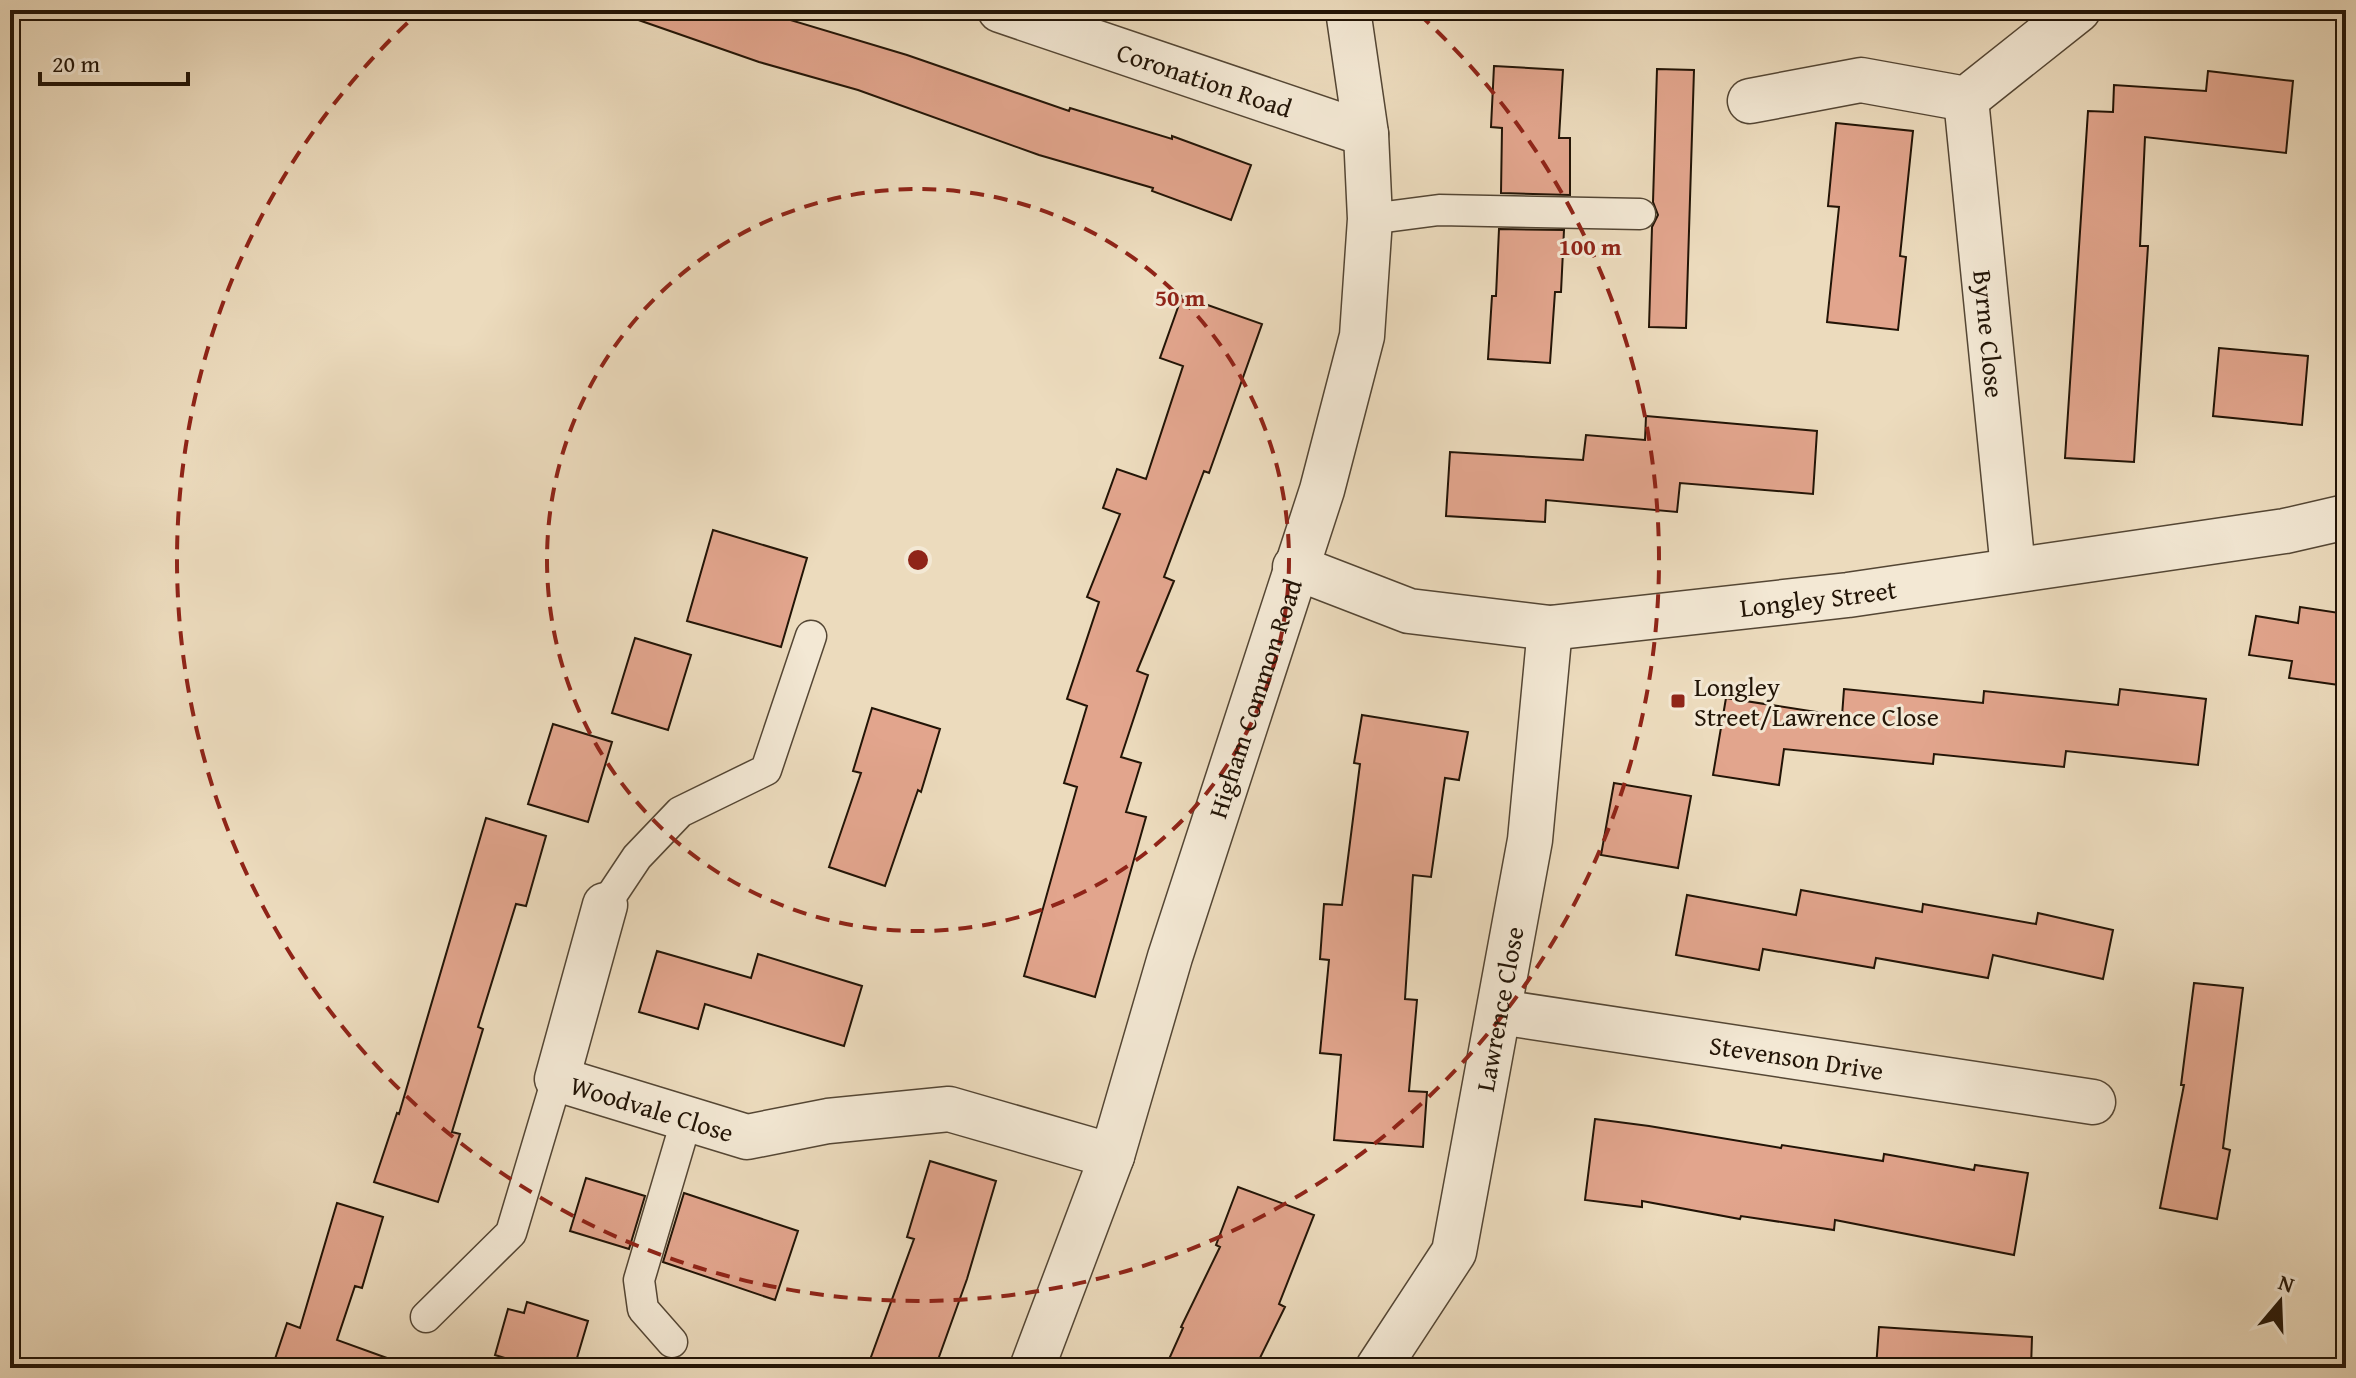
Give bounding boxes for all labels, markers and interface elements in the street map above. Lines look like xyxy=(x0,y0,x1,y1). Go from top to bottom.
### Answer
street label: Coronation Road xyxy=(1112,32,1297,127)
scale bar xyxy=(40,36,188,86)
text: 20 m xyxy=(52,46,100,81)
text: 100 m xyxy=(1558,229,1622,264)
street label: Byrne Close xyxy=(1964,268,2015,400)
text: 50 m xyxy=(1155,280,1206,315)
centre of rings xyxy=(904,546,932,574)
street label: Longley Street xyxy=(1738,569,1899,626)
street label: Higham Common Road xyxy=(1197,574,1311,823)
place label: Longley Street/Lawrence Close xyxy=(1694,667,1939,736)
marker: Longley Street/Lawrence Close xyxy=(1669,692,1687,710)
street label: Lawrence Close xyxy=(1465,923,1533,1094)
street label: Stevenson Drive xyxy=(1707,1025,1886,1089)
street label: Woodvale Close xyxy=(566,1065,739,1151)
north arrow xyxy=(2240,1262,2320,1342)
text: N xyxy=(2274,1266,2299,1301)

